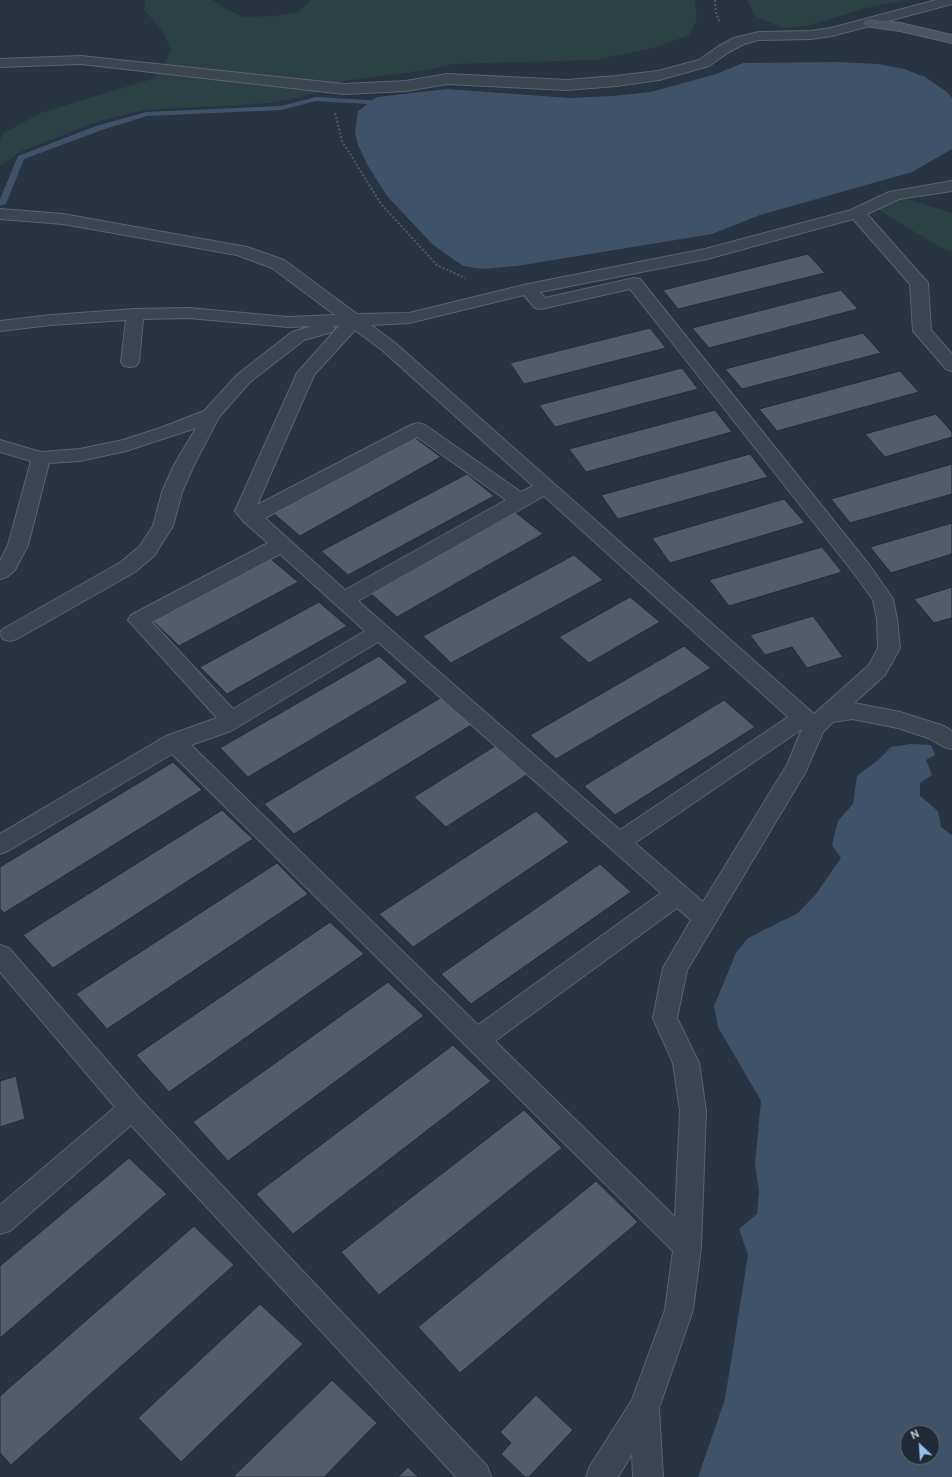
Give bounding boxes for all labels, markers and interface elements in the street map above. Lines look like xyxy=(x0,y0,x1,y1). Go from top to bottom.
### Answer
north arrow xyxy=(900,1425,940,1465)
text: N xyxy=(909,1427,921,1442)

